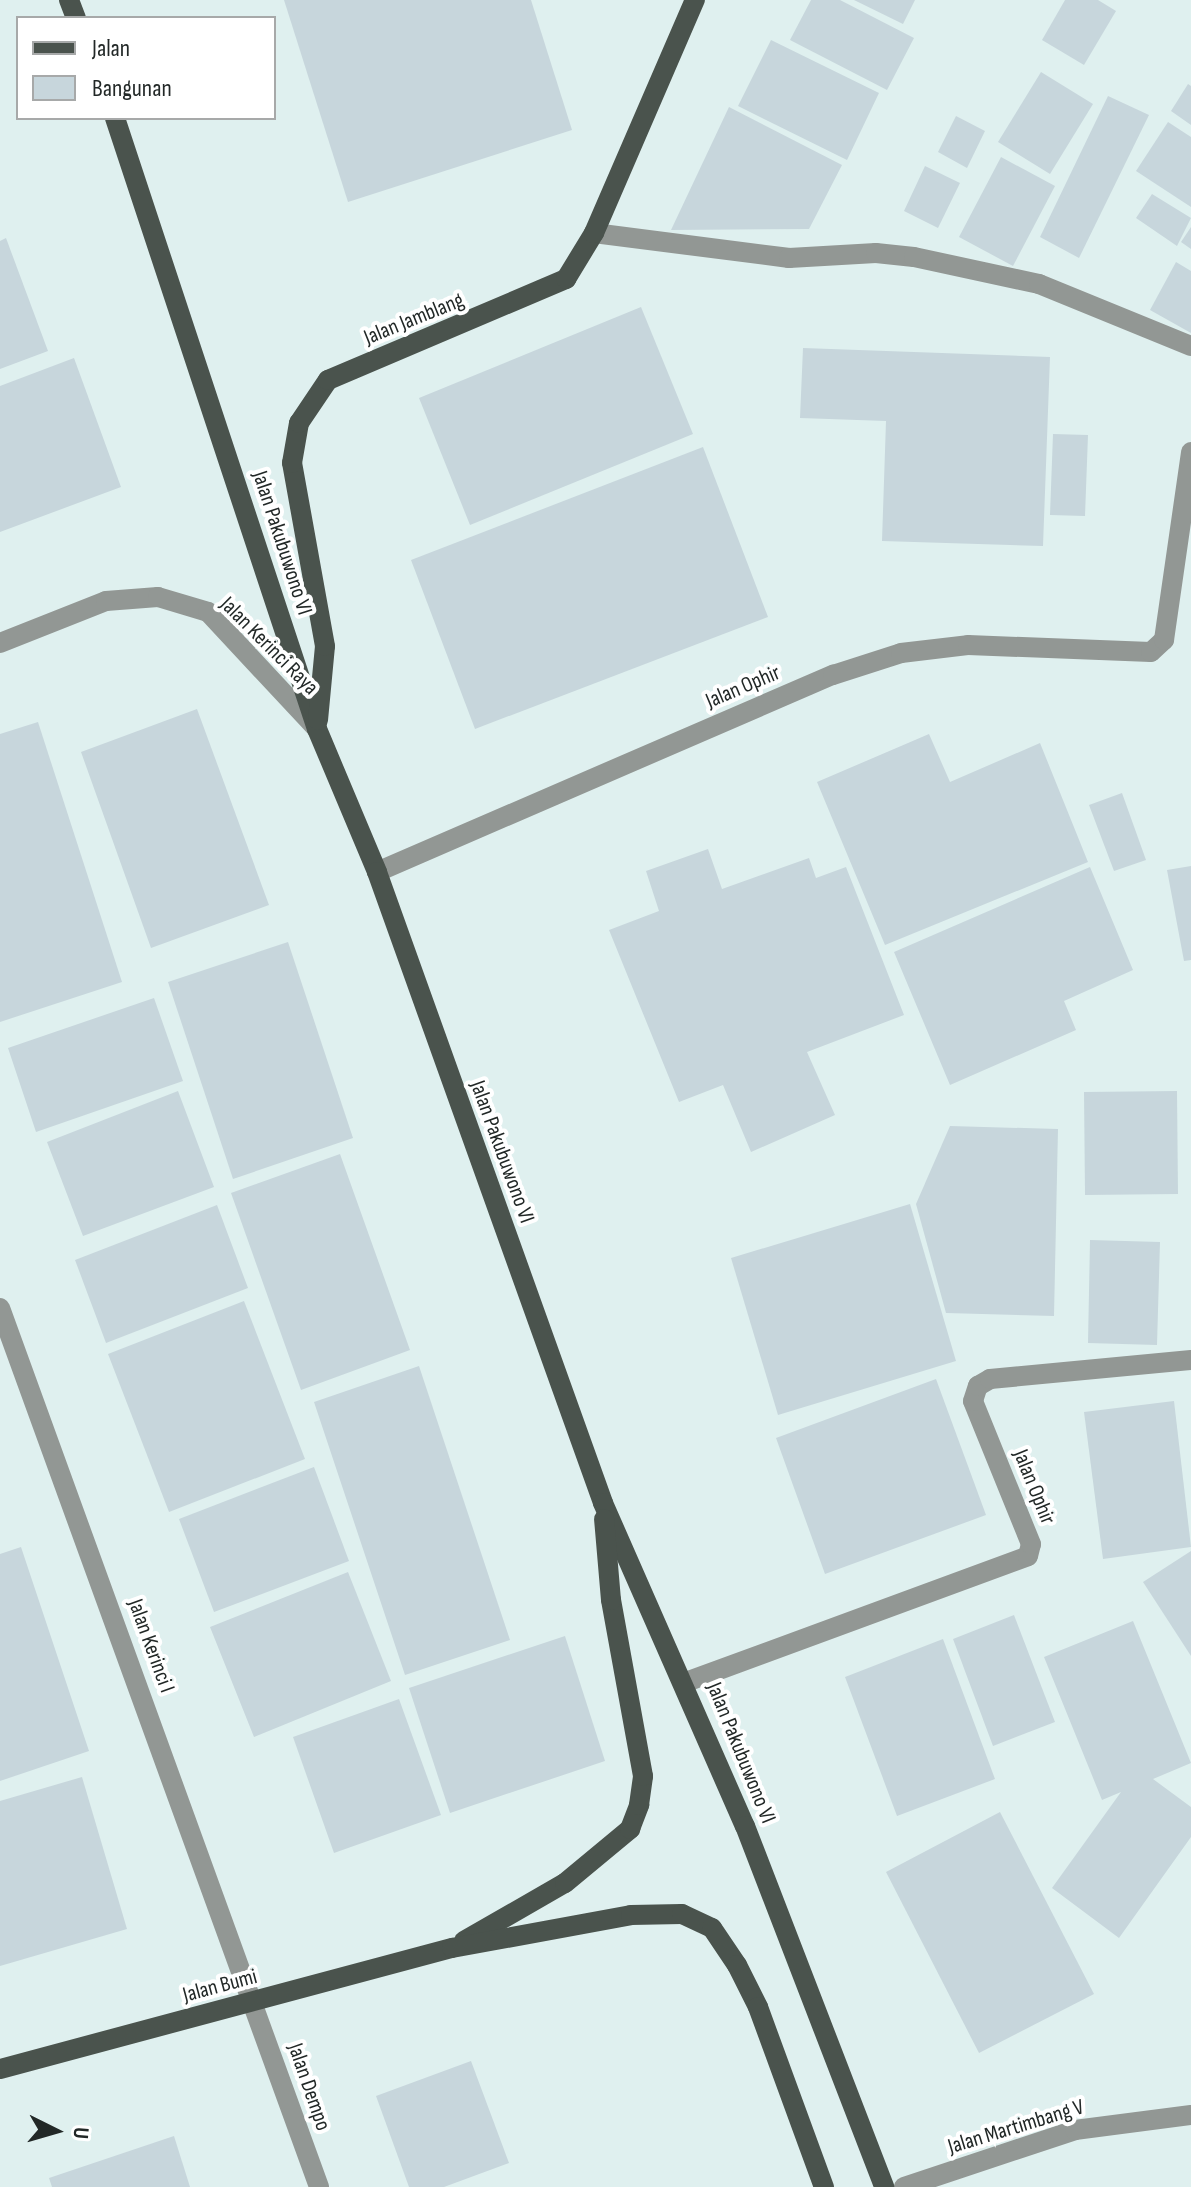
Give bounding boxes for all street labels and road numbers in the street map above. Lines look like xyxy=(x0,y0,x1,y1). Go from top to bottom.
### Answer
street label: Jalan Jamblang xyxy=(360,287,468,351)
street label: Jalan Pakubuwono VI xyxy=(246,468,318,618)
street label: Jalan Kerinci Raya xyxy=(214,591,324,701)
street label: Jalan Ophir xyxy=(702,660,784,714)
street label: Jalan Pakubuwono VI xyxy=(464,1077,540,1227)
street label: Jalan Ophir xyxy=(1007,1446,1061,1528)
street label: Jalan Kerinci I xyxy=(122,1596,180,1696)
street label: Jalan Pakubuwono VI xyxy=(701,1679,781,1827)
street label: Jalan Bumi xyxy=(180,1963,260,2009)
street label: Jalan Dempo xyxy=(282,2040,336,2134)
street label: Jalan Martimbang V xyxy=(945,2094,1087,2160)

